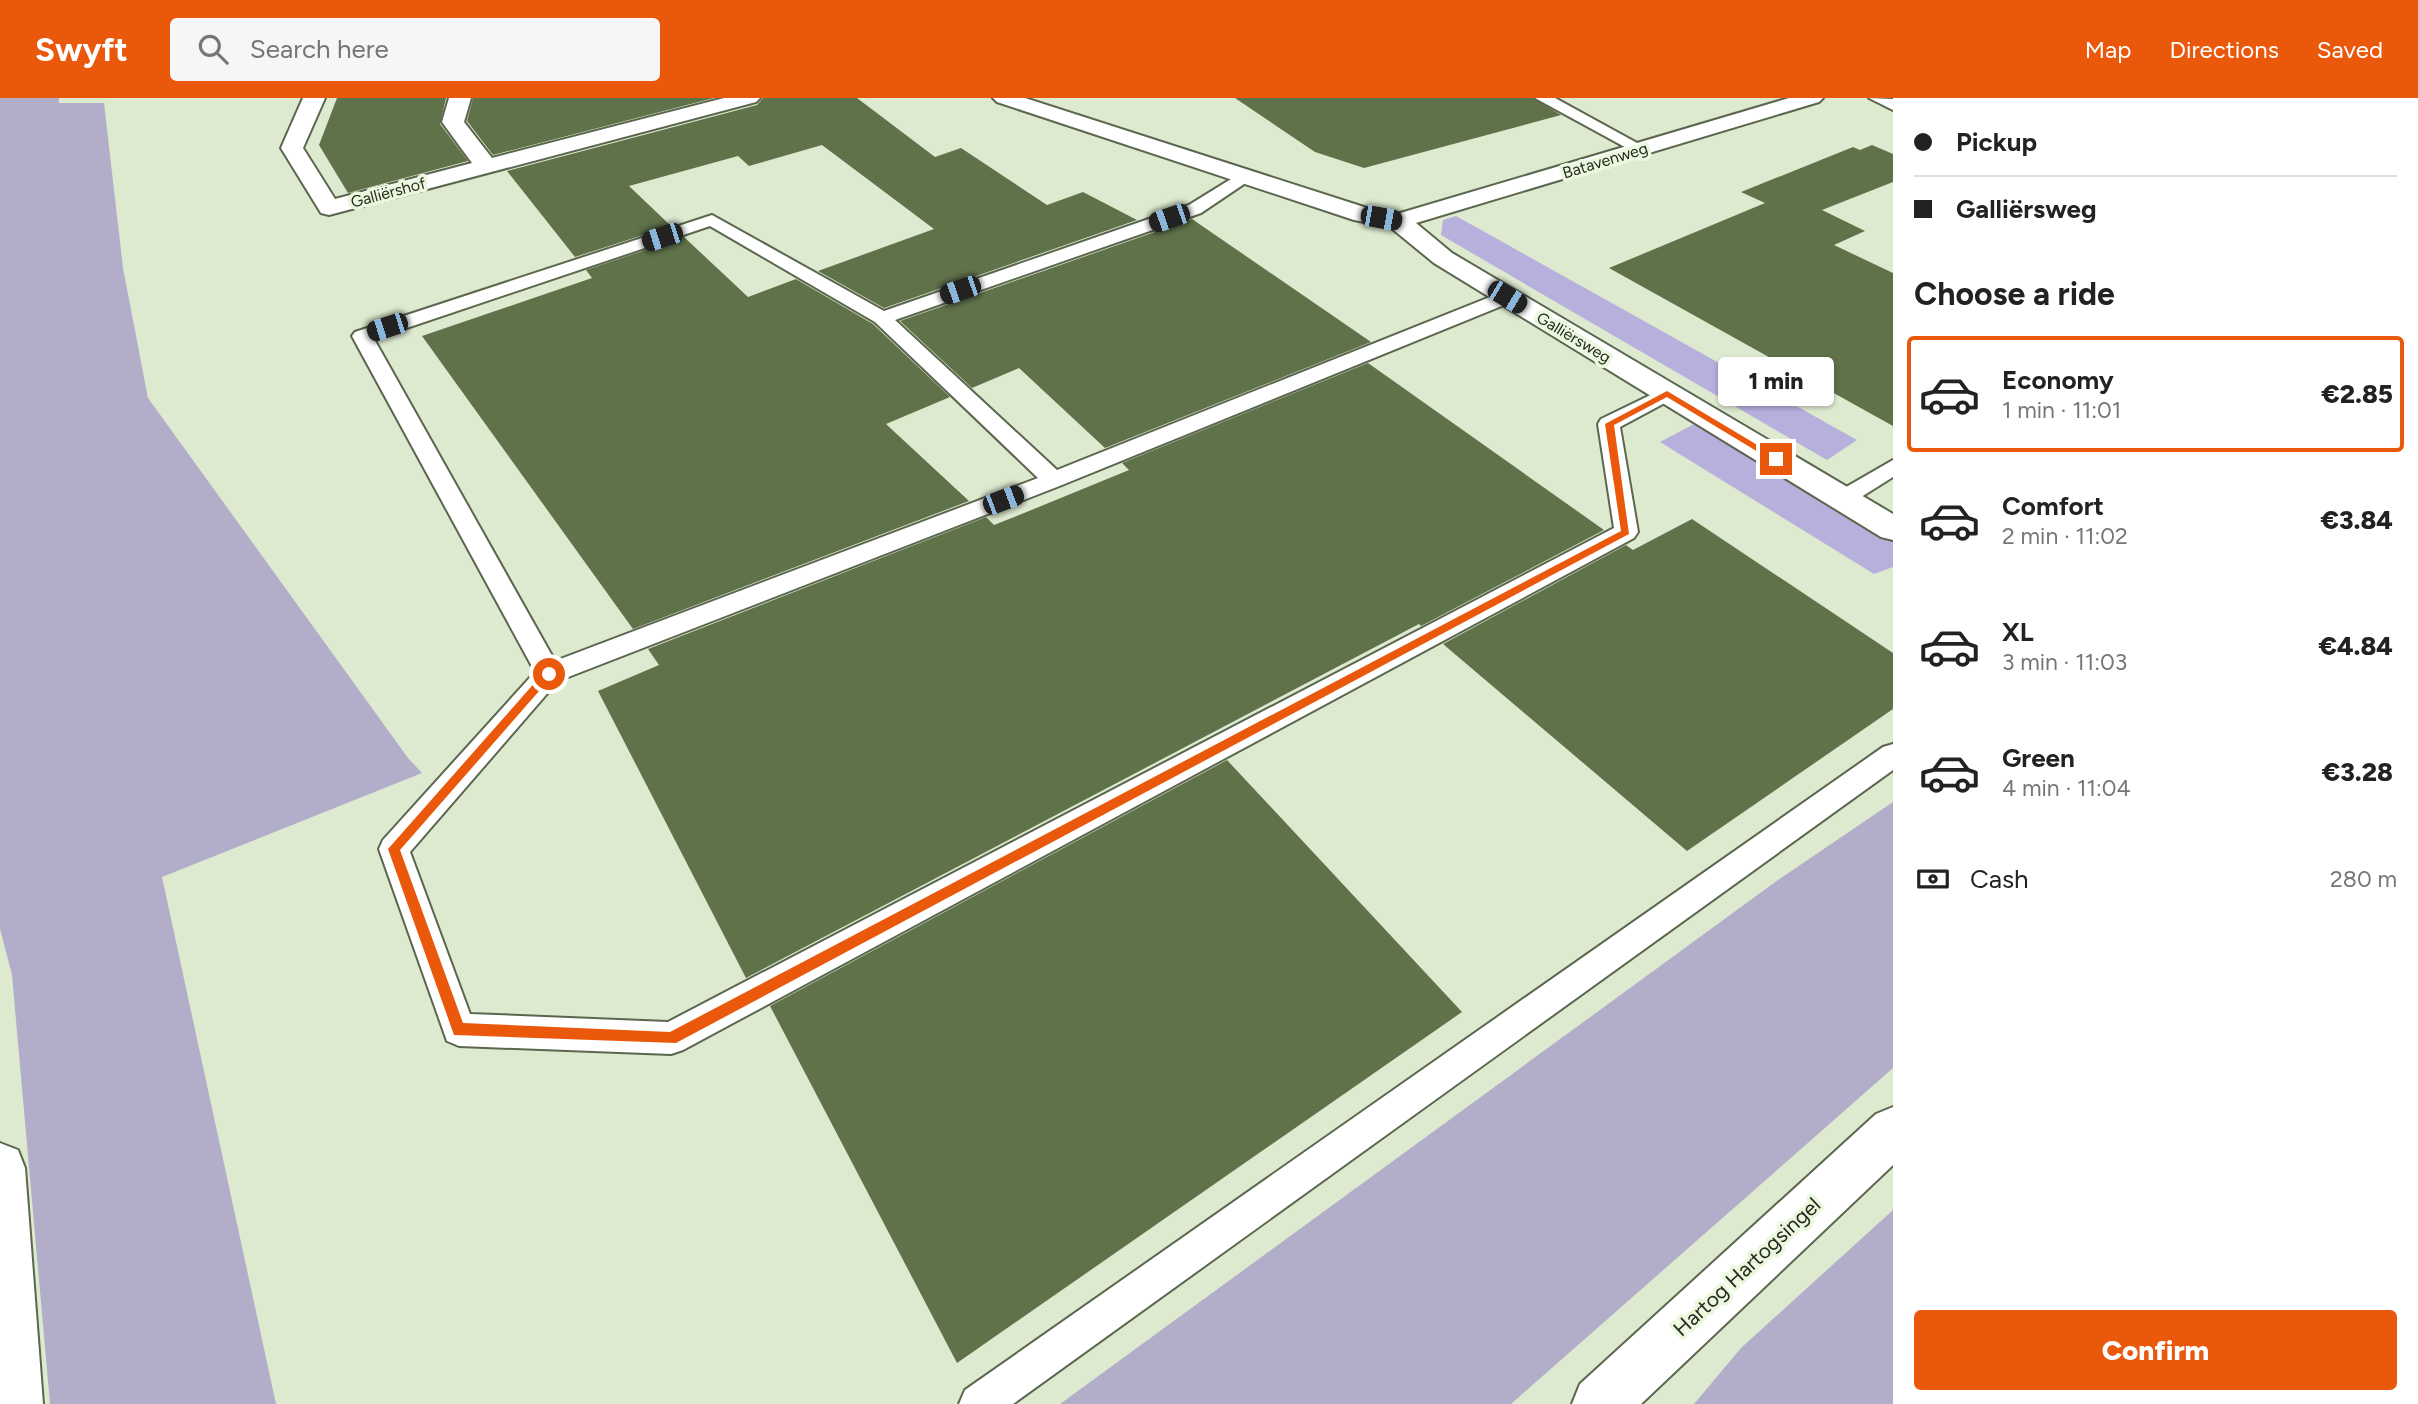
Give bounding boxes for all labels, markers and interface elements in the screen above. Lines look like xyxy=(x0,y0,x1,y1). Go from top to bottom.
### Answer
search box xyxy=(170,18,660,81)
text: Swyft xyxy=(35,30,128,69)
icon: search xyxy=(194,30,232,68)
text: Search here xyxy=(250,33,389,65)
text: Map xyxy=(2085,35,2131,64)
text: Directions xyxy=(2169,35,2279,64)
text: Saved xyxy=(2317,35,2383,64)
text: Pickup xyxy=(1956,126,2037,158)
street label: Batavenweg xyxy=(1560,139,1650,182)
street label: Galliërshof xyxy=(349,173,428,212)
text: Galliërsweg xyxy=(1956,193,2097,225)
car xyxy=(1146,201,1193,235)
car xyxy=(1359,204,1404,232)
car xyxy=(639,221,686,253)
car xyxy=(937,273,984,307)
text: Choose a ride xyxy=(1914,275,2115,313)
car xyxy=(1484,277,1531,317)
street label: Galliërsweg xyxy=(1533,308,1614,367)
car xyxy=(364,311,411,343)
callout: 1 min xyxy=(1718,358,1834,406)
icon: car xyxy=(1918,363,1981,426)
text: Economy xyxy=(2002,364,2114,396)
text: 1 min xyxy=(1749,367,1803,395)
text: €2.85 xyxy=(2321,378,2393,410)
text: 1 min · 11:01 xyxy=(2002,396,2121,424)
route end xyxy=(1760,443,1792,475)
car xyxy=(980,483,1027,517)
icon: car xyxy=(1918,489,1981,552)
text: Comfort xyxy=(2002,490,2104,522)
text: €3.84 xyxy=(2321,504,2393,536)
text: 2 min · 11:02 xyxy=(2002,522,2128,550)
icon: car xyxy=(1918,615,1981,678)
text: XL xyxy=(2002,616,2034,648)
text: €4.84 xyxy=(2318,630,2393,662)
text: 3 min · 11:03 xyxy=(2002,648,2127,676)
route start xyxy=(533,658,565,690)
icon: car xyxy=(1918,741,1981,804)
text: Green xyxy=(2002,742,2075,774)
text: €3.28 xyxy=(2322,756,2393,788)
text: 4 min · 11:04 xyxy=(2002,774,2131,802)
icon: cash xyxy=(1914,860,1952,898)
text: Cash xyxy=(1970,863,2029,895)
text: 280 m xyxy=(2330,865,2397,893)
street label: Hartog Hartogsingel xyxy=(1668,1192,1825,1341)
button: Confirm xyxy=(1914,1310,2397,1390)

